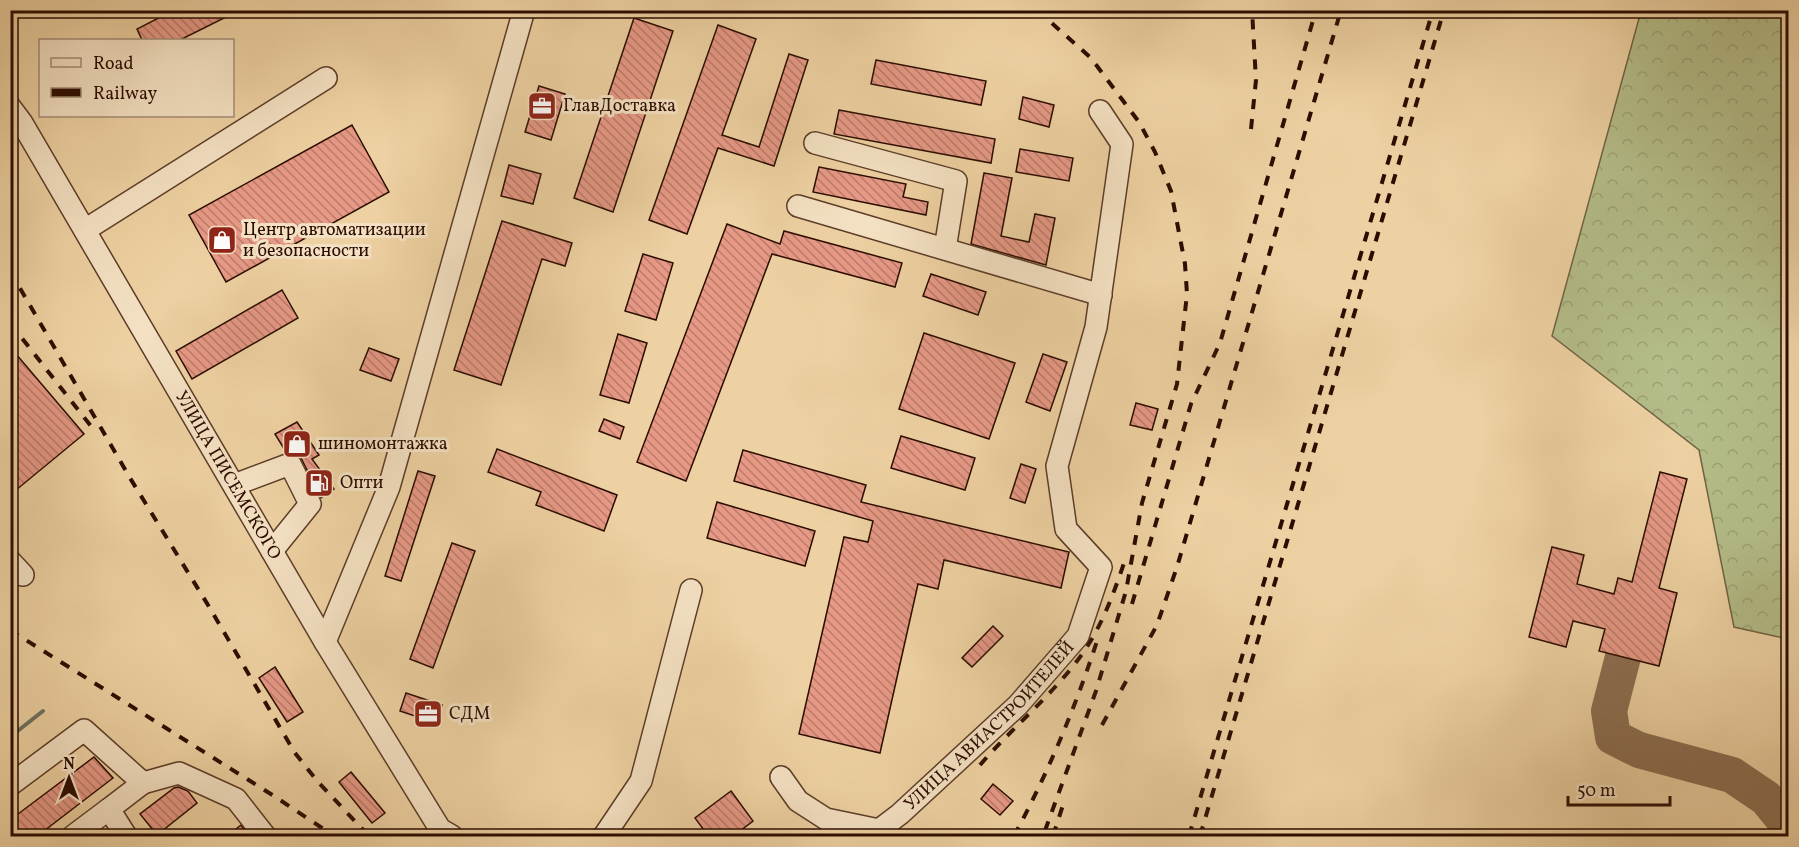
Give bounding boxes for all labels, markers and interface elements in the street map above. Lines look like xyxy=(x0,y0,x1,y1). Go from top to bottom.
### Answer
legend xyxy=(39,39,234,117)
text: Road xyxy=(93,52,134,77)
text: Railway xyxy=(93,82,157,107)
office icon: ГлавДоставка xyxy=(526,90,558,122)
place label: ГлавДоставка xyxy=(563,94,676,119)
place label: Центр автоматизации и безопасности xyxy=(243,218,426,264)
shop icon: Центр автоматизации и безопасности xyxy=(206,224,238,256)
street label: УЛИЦА ПИСЕМСКОГО xyxy=(169,386,287,565)
shop icon: шиномонтажка xyxy=(281,428,313,460)
place label: шиномонтажка xyxy=(318,432,448,457)
fuel station icon: Опти xyxy=(303,467,335,499)
place label: Опти xyxy=(340,471,384,496)
street label: УЛИЦА АВИАСТРОИТЕЛЕЙ xyxy=(899,636,1080,817)
office icon: СДМ xyxy=(412,698,444,730)
place label: СДМ xyxy=(449,702,490,727)
north arrow xyxy=(39,748,99,808)
text: N xyxy=(63,754,75,776)
scale bar xyxy=(1568,769,1670,807)
text: 50 m xyxy=(1577,779,1616,804)

